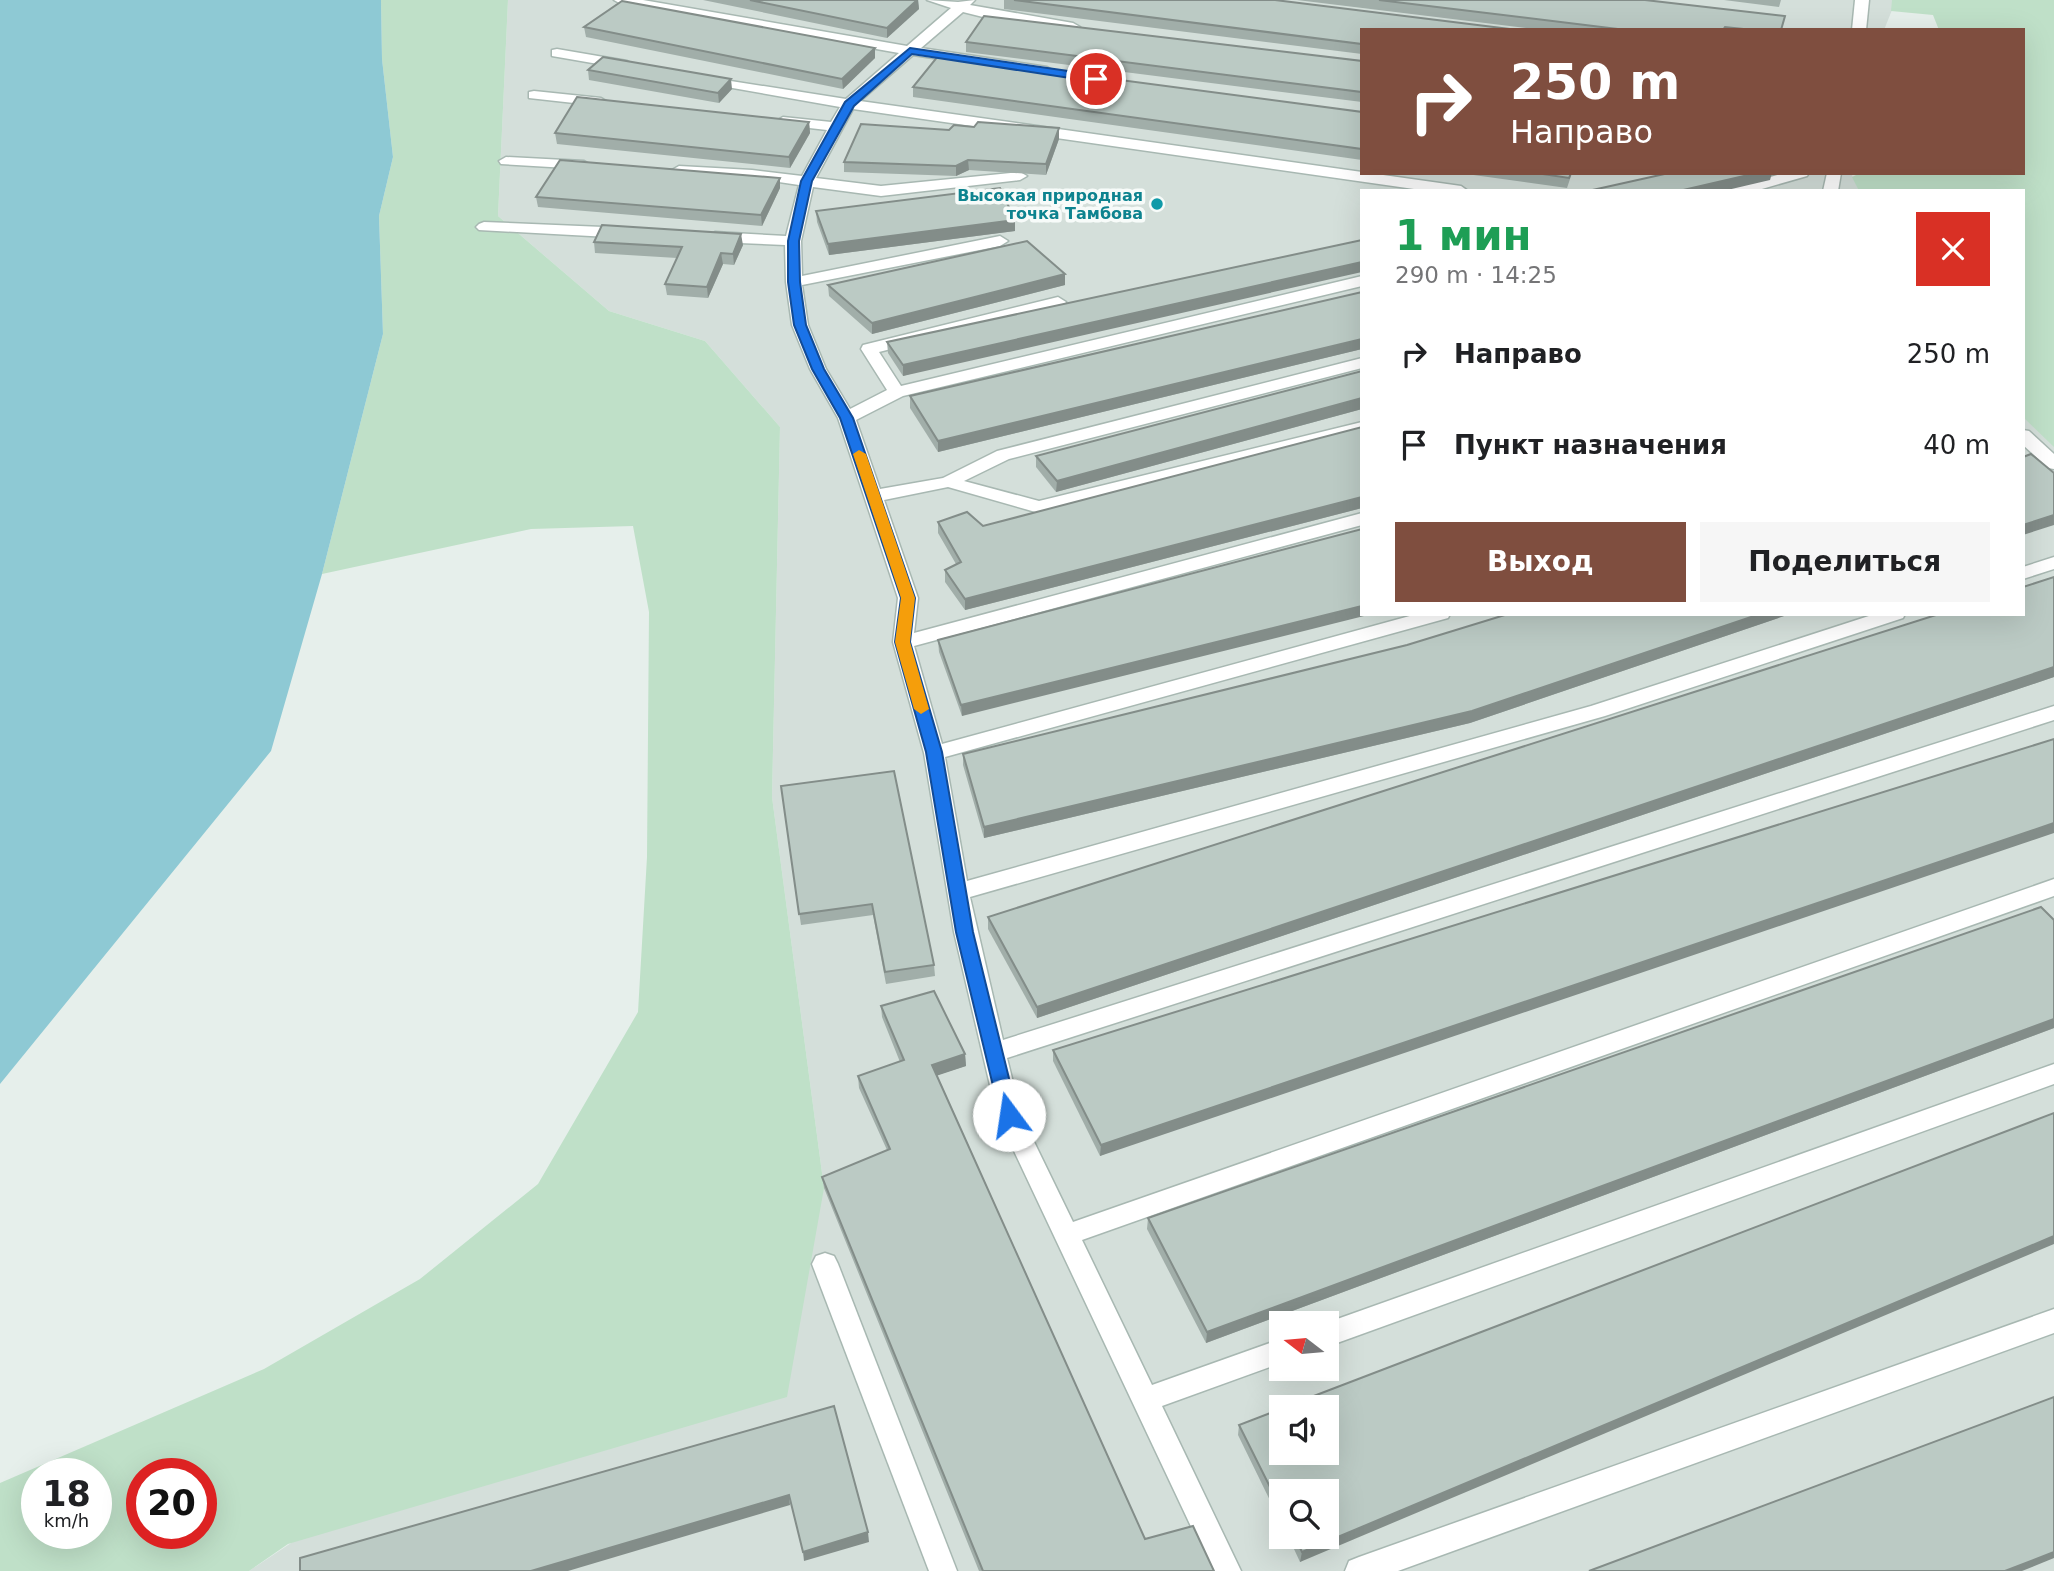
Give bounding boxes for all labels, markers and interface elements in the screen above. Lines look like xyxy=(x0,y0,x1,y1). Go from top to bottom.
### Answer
pin xyxy=(1066,49,1126,109)
text: 250 m xyxy=(1510,54,1680,111)
icon: right xyxy=(1395,56,1486,147)
icon: arrive xyxy=(1077,60,1115,98)
text: Направо xyxy=(1510,113,1653,151)
place label: Высокая природная точка Тамбова xyxy=(957,186,1143,223)
marker: Высокая природная точка Тамбова xyxy=(1149,196,1165,212)
text: 1 мин xyxy=(1395,211,1532,260)
button: close xyxy=(1916,212,1990,286)
text: 290 m · 14:25 xyxy=(1395,262,1557,288)
icon: right xyxy=(1395,335,1433,373)
text: Направо xyxy=(1454,339,1582,369)
text: 250 m xyxy=(1907,339,1990,369)
icon: arrive xyxy=(1395,426,1433,464)
text: Пункт назначения xyxy=(1454,430,1727,460)
text: 40 m xyxy=(1923,430,1990,460)
button: Выход xyxy=(1395,522,1686,602)
button: Поделиться xyxy=(1700,522,1990,602)
position arrow xyxy=(972,1078,1046,1152)
north arrow xyxy=(1269,1311,1339,1381)
map controls xyxy=(1269,1311,1339,1549)
button: sound xyxy=(1269,1395,1339,1465)
speed limit sign: 20 xyxy=(126,1458,217,1549)
text: 18 xyxy=(42,1474,91,1514)
button: search xyxy=(1269,1479,1339,1549)
text: km/h xyxy=(44,1510,89,1531)

